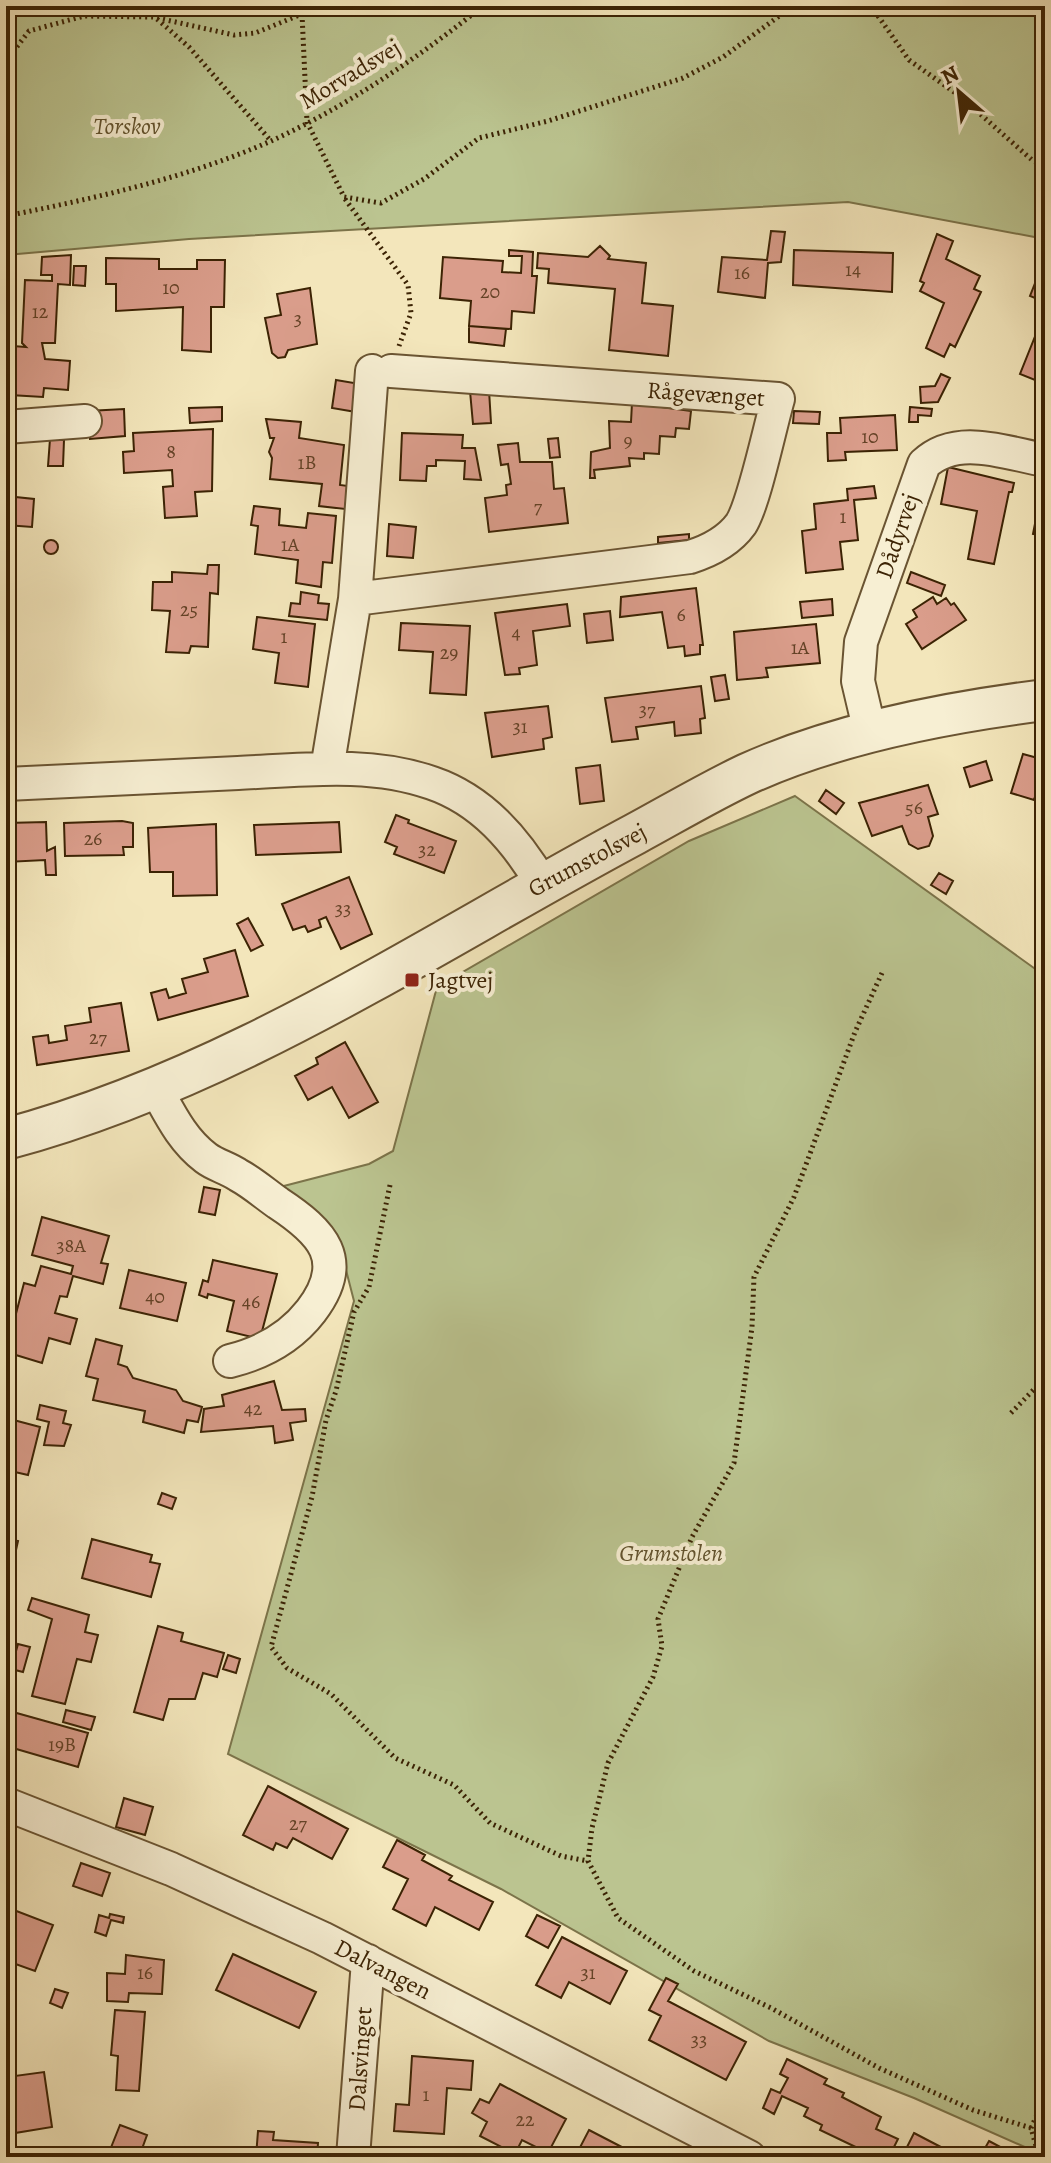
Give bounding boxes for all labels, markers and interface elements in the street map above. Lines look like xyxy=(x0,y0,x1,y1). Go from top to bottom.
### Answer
street label: Morvadsvej xyxy=(294,31,406,117)
north arrow xyxy=(919,52,999,132)
text: N xyxy=(936,58,964,92)
park label: Torskov xyxy=(94,110,160,142)
house number: 14 xyxy=(845,256,861,283)
house number: 16 xyxy=(734,259,750,286)
house number: 10 xyxy=(162,274,180,301)
house number: 20 xyxy=(480,278,500,305)
house number: 12 xyxy=(32,298,49,325)
house number: 3 xyxy=(294,305,302,332)
street label: Rågevænget xyxy=(646,374,766,414)
house number: 10 xyxy=(861,423,879,450)
house number: 9 xyxy=(623,427,633,454)
house number: 8 xyxy=(166,438,176,465)
house number: 1B xyxy=(298,449,316,476)
street label: Dådyrvej xyxy=(868,489,926,583)
house number: 7 xyxy=(534,493,543,520)
house number: 1 xyxy=(840,503,847,530)
house number: 1A xyxy=(281,531,300,558)
house number: 25 xyxy=(180,596,198,623)
house number: 6 xyxy=(676,601,686,628)
house number: 4 xyxy=(511,619,521,646)
house number: 1 xyxy=(281,623,288,650)
house number: 1A xyxy=(791,634,810,661)
house number: 29 xyxy=(440,639,458,666)
house number: 37 xyxy=(639,696,656,723)
house number: 31 xyxy=(512,713,528,740)
house number: 56 xyxy=(905,794,923,821)
street label: Grumstolsvej xyxy=(522,815,652,905)
house number: 26 xyxy=(84,825,102,852)
house number: 32 xyxy=(418,836,436,863)
house number: 33 xyxy=(335,895,351,922)
place label: Jagtvej xyxy=(428,964,493,996)
marker: Jagtvej xyxy=(403,971,421,989)
house number: 27 xyxy=(89,1024,108,1051)
house number: 38A xyxy=(56,1232,86,1259)
house number: 40 xyxy=(145,1283,165,1310)
house number: 46 xyxy=(242,1288,260,1315)
house number: 42 xyxy=(244,1395,263,1422)
park label: Grumstolen xyxy=(619,1537,723,1569)
house number: 19B xyxy=(48,1731,76,1758)
house number: 27 xyxy=(289,1810,308,1837)
street label: Dalvangen xyxy=(329,1931,437,2007)
house number: 16 xyxy=(137,1959,153,1986)
house number: 31 xyxy=(580,1959,596,1986)
street label: Dalsvinget xyxy=(340,2006,380,2112)
house number: 33 xyxy=(691,2026,707,2053)
house number: 1 xyxy=(423,2081,430,2108)
house number: 22 xyxy=(516,2106,535,2133)

